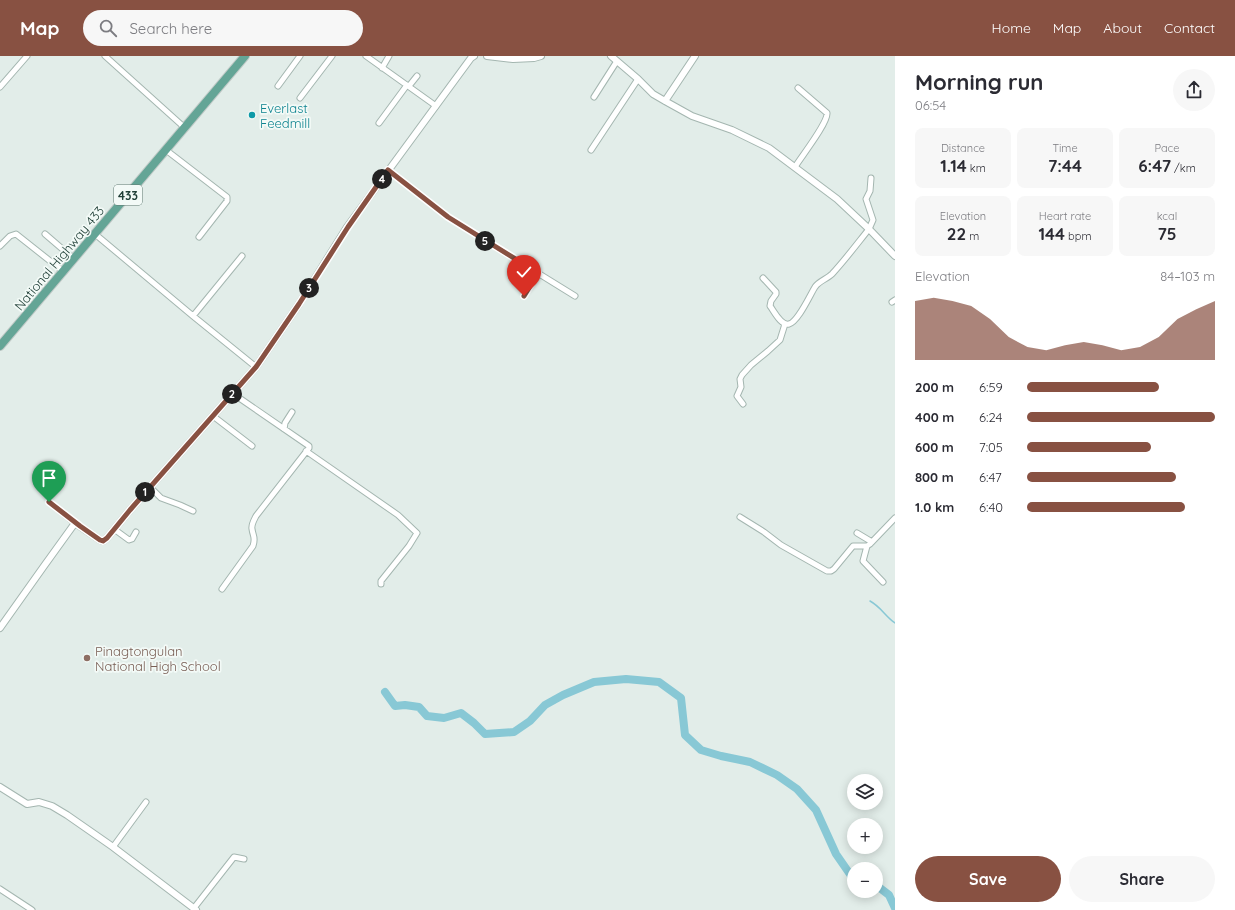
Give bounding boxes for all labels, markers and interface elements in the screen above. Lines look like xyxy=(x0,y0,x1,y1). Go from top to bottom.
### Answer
search box xyxy=(83,10,363,46)
text: Map xyxy=(20,16,59,40)
icon: search xyxy=(97,17,119,39)
text: Search here xyxy=(129,19,212,38)
text: Home xyxy=(992,19,1031,37)
text: Map xyxy=(1053,19,1081,37)
text: About xyxy=(1103,19,1142,37)
text: Contact xyxy=(1164,19,1215,37)
text: Morning run xyxy=(915,68,1043,96)
button: share xyxy=(1173,69,1215,111)
text: 06:54 xyxy=(915,97,946,113)
place label: Everlast Feedmill xyxy=(260,100,310,131)
marker: Everlast Feedmill xyxy=(247,110,257,120)
text: Distance xyxy=(941,141,985,155)
text: Time xyxy=(1052,141,1078,155)
text: Pace xyxy=(1154,141,1180,155)
text: 1.14 xyxy=(940,155,967,176)
text: 7:44 xyxy=(1048,155,1082,176)
text: 6:47 xyxy=(1138,155,1171,176)
text: km xyxy=(967,161,986,175)
text: /km xyxy=(1171,161,1196,175)
pin: 4 xyxy=(372,169,392,189)
text: 4 xyxy=(379,172,385,186)
road number: 433 xyxy=(114,185,142,205)
street label: National Highway 433 xyxy=(11,203,107,313)
text: Elevation xyxy=(940,209,986,223)
text: Heart rate xyxy=(1039,209,1091,223)
text: kcal xyxy=(1157,209,1177,223)
text: 22 xyxy=(947,223,966,244)
text: 144 xyxy=(1039,223,1065,244)
text: 75 xyxy=(1157,223,1177,244)
text: m xyxy=(966,229,979,243)
text: bpm xyxy=(1065,229,1091,243)
pin: 5 xyxy=(475,231,495,251)
text: 5 xyxy=(482,234,488,248)
pin xyxy=(507,255,541,296)
icon: check xyxy=(513,261,535,283)
text: Elevation xyxy=(915,268,970,284)
text: 84–103 m xyxy=(1160,268,1215,284)
pin: 3 xyxy=(299,278,319,298)
text: 3 xyxy=(306,281,312,295)
text: 200 m xyxy=(915,379,954,395)
text: 6:59 xyxy=(979,379,1003,395)
pin: 2 xyxy=(222,384,242,404)
text: 2 xyxy=(229,387,235,401)
text: 400 m xyxy=(915,409,954,425)
text: 6:24 xyxy=(979,409,1002,425)
text: 600 m xyxy=(915,439,954,455)
text: 7:05 xyxy=(979,439,1003,455)
pin xyxy=(32,461,66,502)
icon: arrive xyxy=(38,467,60,489)
text: 800 m xyxy=(915,469,954,485)
text: 6:47 xyxy=(979,469,1002,485)
pin: 1 xyxy=(135,482,155,502)
text: 1 xyxy=(143,485,147,499)
text: 1.0 km xyxy=(915,499,954,515)
text: 6:40 xyxy=(979,499,1003,515)
place label: Pinagtongulan National High School xyxy=(95,643,221,674)
marker: Pinagtongulan National High School xyxy=(82,653,92,663)
map controls xyxy=(847,774,883,898)
button: layers xyxy=(847,774,883,810)
button: + xyxy=(847,818,883,854)
button: Save xyxy=(915,856,1061,902)
button: Share xyxy=(1069,856,1215,902)
button: − xyxy=(847,862,883,898)

